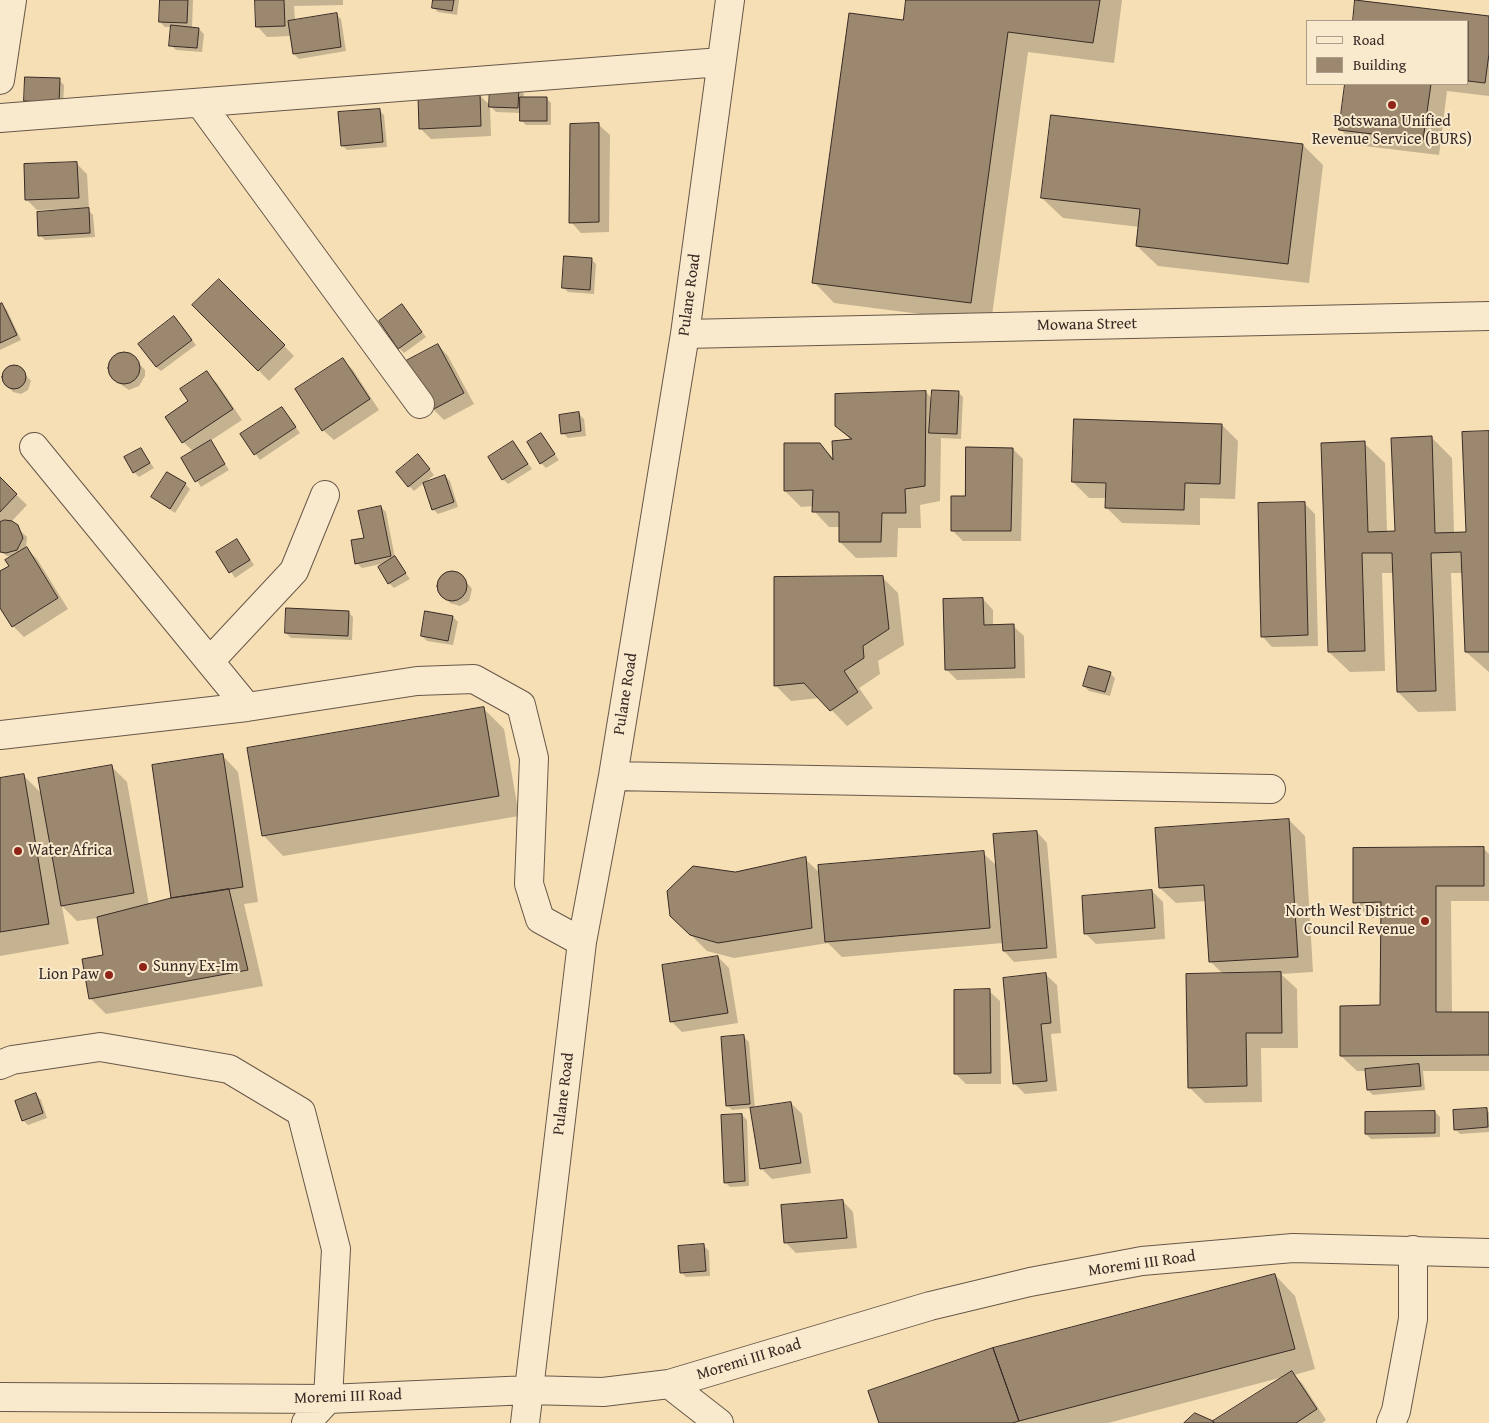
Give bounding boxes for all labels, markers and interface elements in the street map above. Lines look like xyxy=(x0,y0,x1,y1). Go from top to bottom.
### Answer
legend xyxy=(1306,20,1469,85)
text: Road xyxy=(1353,29,1384,50)
text: Building xyxy=(1353,54,1406,75)
marker: Botswana Unified Revenue Service (BURS) xyxy=(1386,99,1398,111)
place label: Botswana Unified Revenue Service (BURS) xyxy=(1312,112,1472,150)
street label: Pulane Road xyxy=(675,253,705,337)
street label: Mowana Street xyxy=(1037,315,1137,335)
street label: Pulane Road xyxy=(610,652,642,736)
place label: Water Africa xyxy=(28,841,112,861)
marker: Water Africa xyxy=(12,845,24,857)
place label: North West District Council Revenue xyxy=(1286,902,1415,940)
marker: North West District Council Revenue xyxy=(1419,915,1431,927)
place label: Sunny Ex-Im xyxy=(153,957,239,977)
marker: Sunny Ex-Im xyxy=(137,961,149,973)
place label: Lion Paw xyxy=(39,965,99,985)
marker: Lion Paw xyxy=(103,969,115,981)
street label: Pulane Road xyxy=(549,1052,579,1136)
street label: Moremi III Road xyxy=(1087,1247,1197,1281)
street label: Moremi III Road xyxy=(695,1335,803,1385)
street label: Moremi III Road xyxy=(294,1386,402,1408)

